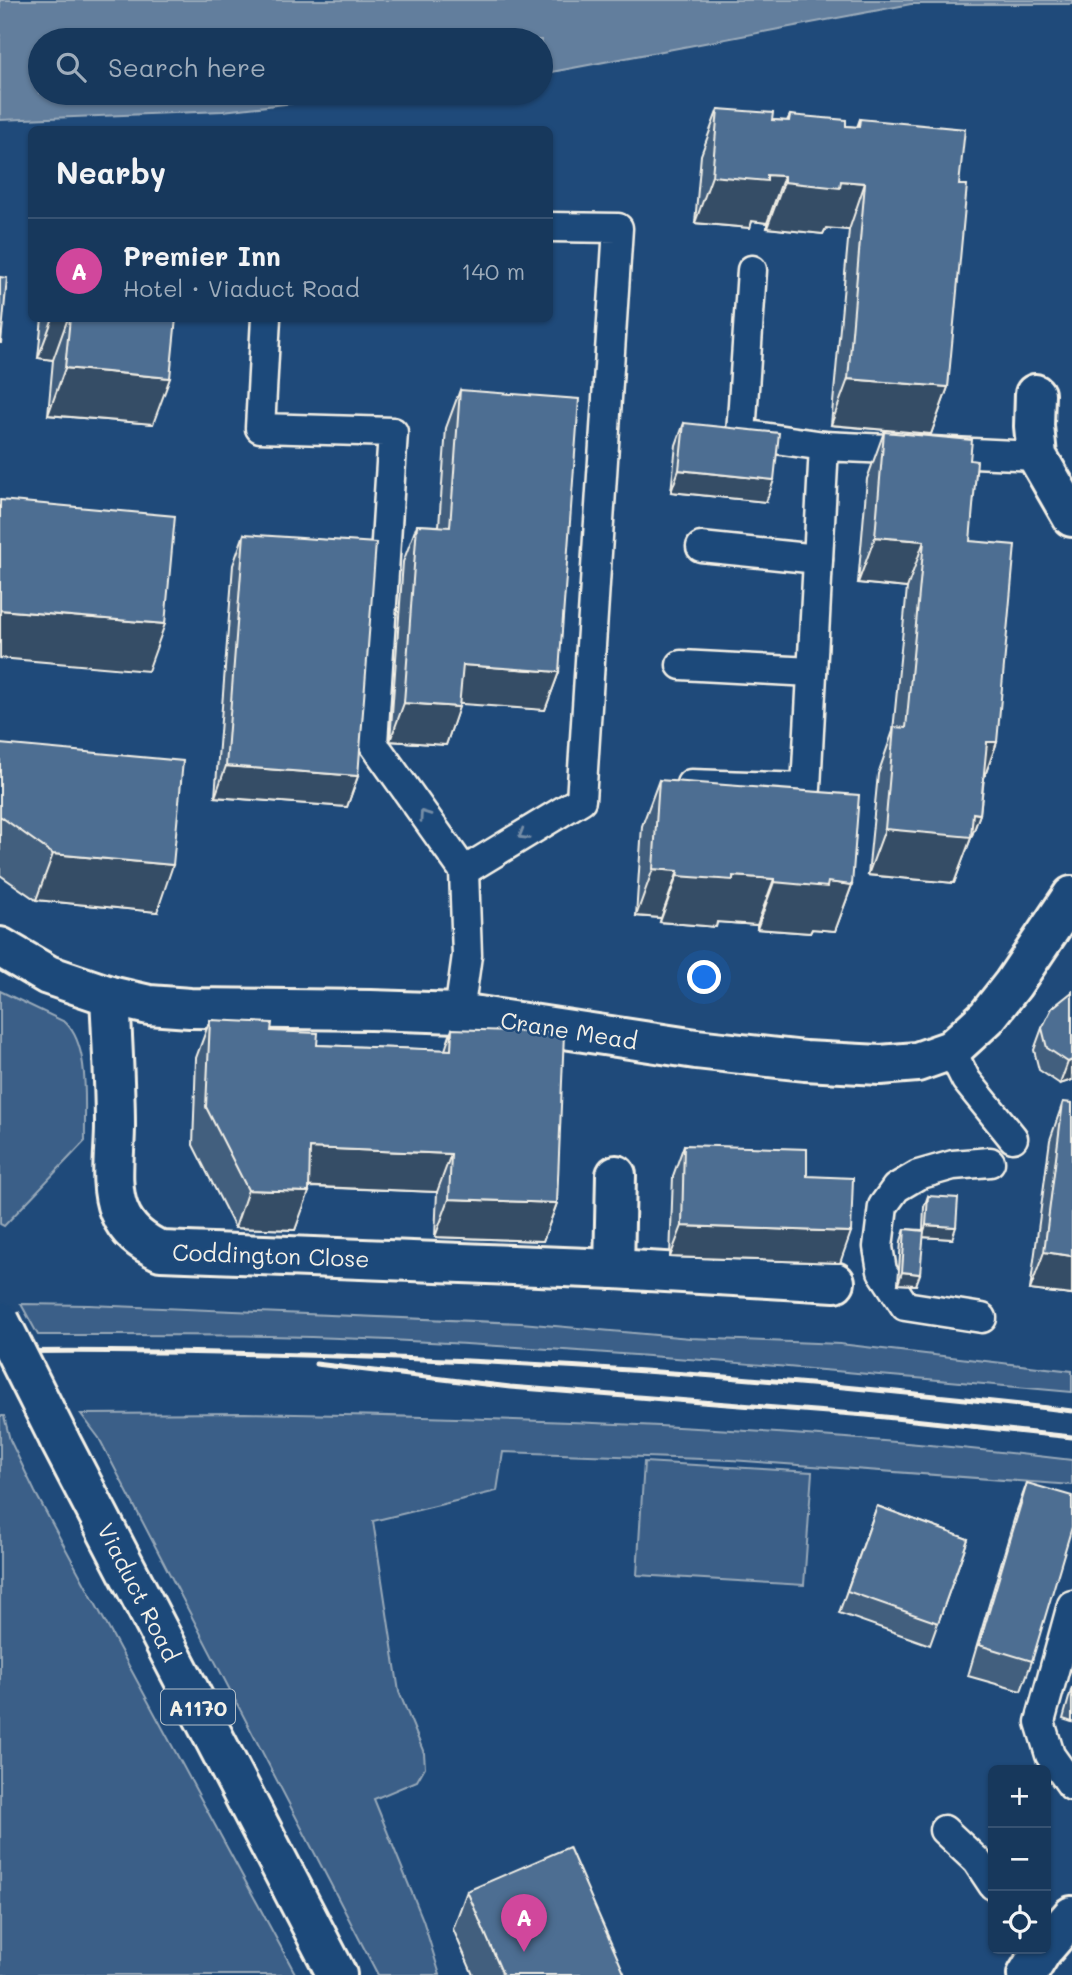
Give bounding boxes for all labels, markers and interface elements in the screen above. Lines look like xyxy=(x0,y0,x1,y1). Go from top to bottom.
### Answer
search box xyxy=(28,28,553,105)
icon: search xyxy=(52,48,90,86)
text: Search here xyxy=(108,50,266,84)
text: Nearby xyxy=(56,152,166,192)
text: Premier Inn xyxy=(123,239,281,273)
text: A xyxy=(71,256,87,286)
text: 140 m xyxy=(461,256,525,286)
text: Hotel · Viaduct Road xyxy=(123,273,360,303)
one-way arrow xyxy=(420,810,432,823)
one-way arrow xyxy=(517,827,530,840)
your location xyxy=(687,960,721,994)
street label: Crane Mead xyxy=(498,1004,640,1056)
street label: Coddington Close xyxy=(172,1237,370,1273)
street label: Viaduct Road xyxy=(91,1518,187,1666)
road number: A1170 xyxy=(161,1690,235,1724)
map controls xyxy=(988,1765,1051,1954)
button: + xyxy=(988,1765,1051,1828)
button: − xyxy=(988,1828,1051,1891)
button: locate xyxy=(988,1891,1051,1954)
pin: A xyxy=(501,1894,547,1952)

